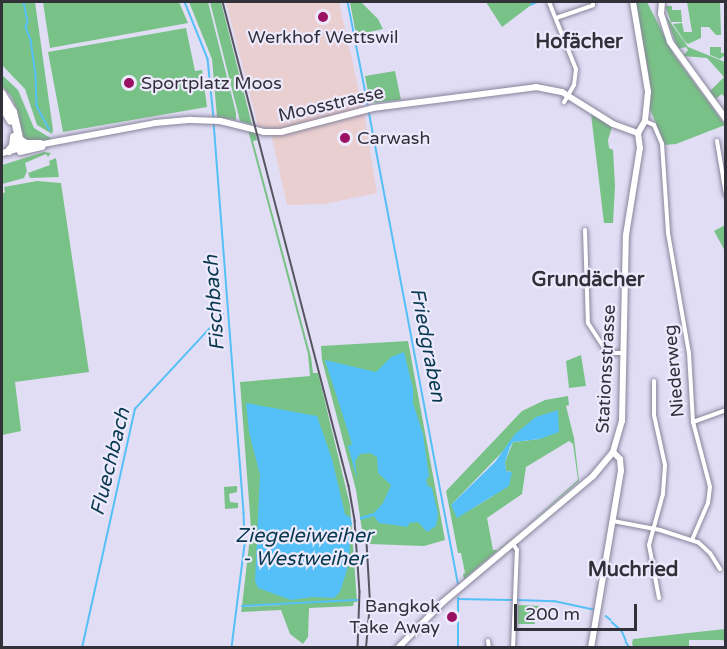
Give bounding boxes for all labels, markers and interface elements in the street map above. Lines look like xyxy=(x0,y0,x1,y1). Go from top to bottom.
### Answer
marker: Werkhof Wettswil xyxy=(316,10,330,24)
place label: Werkhof Wettswil xyxy=(248,26,398,48)
district label: Hofächer xyxy=(535,30,623,54)
place label: Sportplatz Moos xyxy=(141,72,282,94)
marker: Sportplatz Moos xyxy=(122,76,136,90)
street label: Moosstrasse xyxy=(276,81,386,127)
place label: Carwash xyxy=(357,127,430,149)
marker: Carwash xyxy=(338,131,352,145)
water label: Fischbach xyxy=(200,254,230,352)
district label: Grundächer xyxy=(532,268,644,292)
water label: Friedgraben xyxy=(404,286,450,404)
street label: Stationsstrasse xyxy=(592,304,620,434)
street label: Niederweg xyxy=(659,324,689,418)
water label: Fluechbach xyxy=(86,406,136,518)
water label: Ziegeleiweiher - Westweiher xyxy=(235,525,373,572)
district label: Muchried xyxy=(588,558,678,582)
scale bar xyxy=(517,592,640,630)
place label: Bangkok Take Away xyxy=(349,596,440,638)
text: 200 m xyxy=(525,603,580,625)
marker: Bangkok Take Away xyxy=(445,610,459,624)

